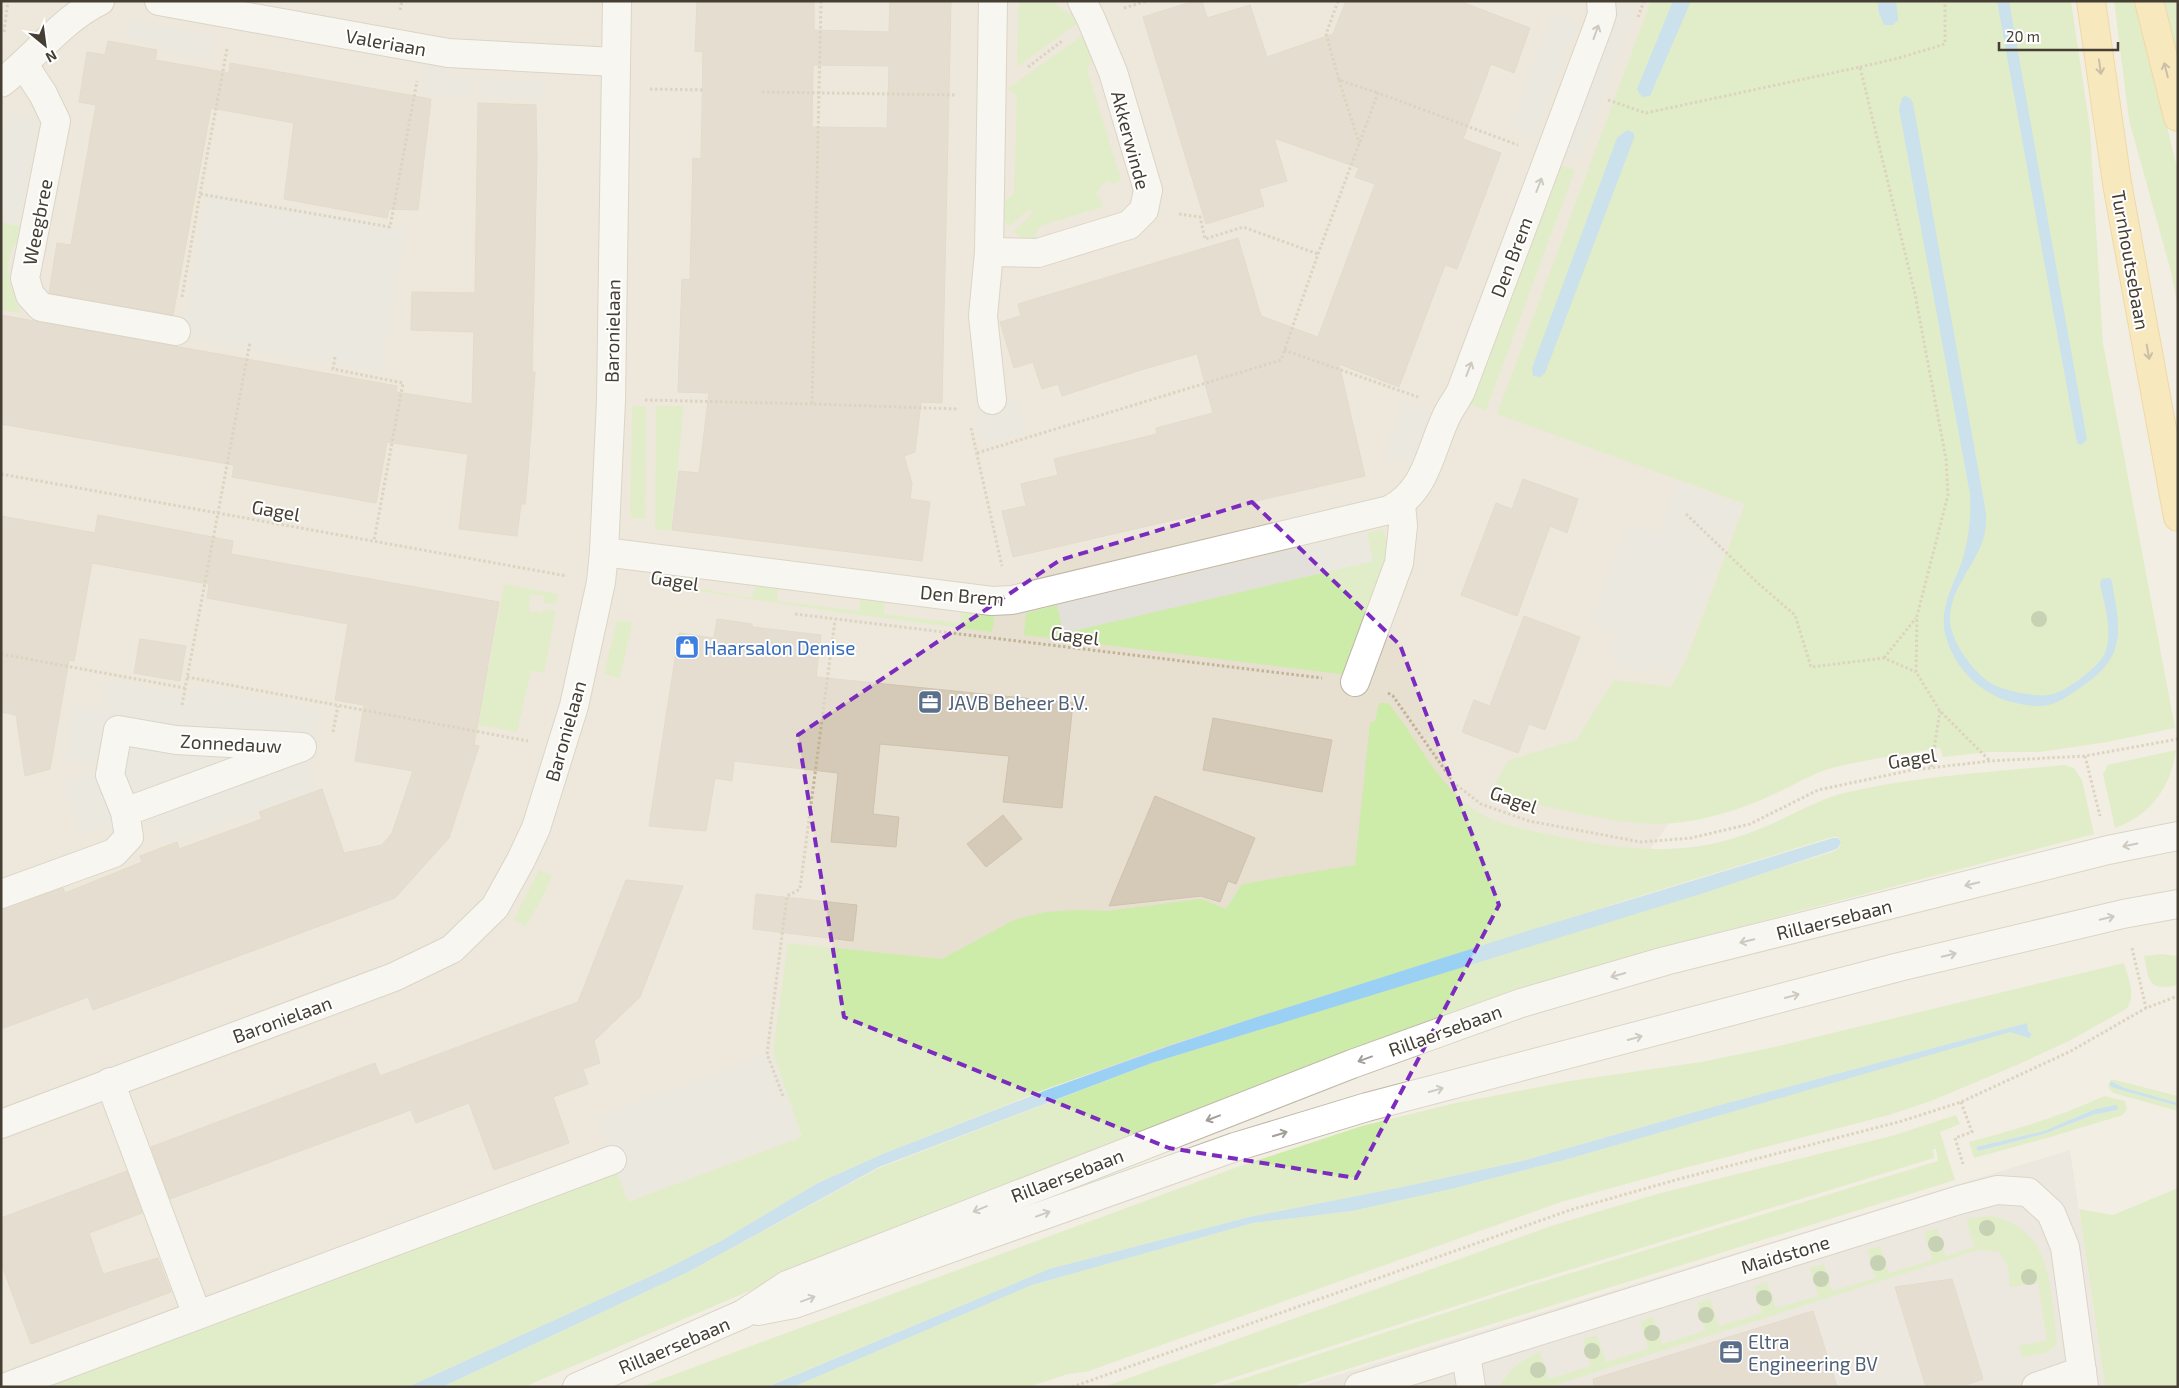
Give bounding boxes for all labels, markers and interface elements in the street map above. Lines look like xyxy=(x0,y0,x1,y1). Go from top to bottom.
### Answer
north arrow xyxy=(20,20,70,70)
scale bar xyxy=(1999,20,2118,52)
street label: Valeriaan xyxy=(344,24,428,60)
one-way arrow xyxy=(1592,25,1601,41)
text: 20 m xyxy=(2006,27,2040,45)
text: N xyxy=(43,47,60,67)
one-way arrow xyxy=(2096,58,2106,74)
one-way arrow xyxy=(2161,62,2170,78)
street label: Akkerwinde xyxy=(1107,88,1155,192)
street label: Weegbree xyxy=(17,177,57,267)
one-way arrow xyxy=(1535,177,1544,193)
street label: Turnhoutsebaan xyxy=(2107,188,2155,332)
street label: Den Brem xyxy=(1485,214,1537,300)
street label: Baronielaan xyxy=(600,279,624,383)
one-way arrow xyxy=(2143,343,2153,359)
one-way arrow xyxy=(1465,362,1474,378)
street label: Gagel xyxy=(250,494,302,526)
street label: Gagel xyxy=(649,565,701,595)
street label: Den Brem xyxy=(919,580,1005,610)
street label: Gagel xyxy=(1049,621,1101,649)
shop icon: Haarsalon Denise xyxy=(674,634,700,660)
place label: Haarsalon Denise xyxy=(704,636,855,659)
street label: Baronielaan xyxy=(540,678,590,784)
office icon: JAVB Beheer B.V. xyxy=(917,689,943,715)
place label: JAVB Beheer B.V. xyxy=(948,691,1088,714)
street label: Zonnedauw xyxy=(180,729,283,757)
street label: Gagel xyxy=(1886,743,1938,773)
street label: Gagel xyxy=(1487,780,1541,818)
one-way arrow xyxy=(2122,841,2138,851)
one-way arrow xyxy=(1965,880,1981,889)
street label: Rillaersebaan xyxy=(1774,893,1894,945)
one-way arrow xyxy=(2099,913,2115,922)
one-way arrow xyxy=(1739,937,1755,946)
one-way arrow xyxy=(1941,950,1957,959)
one-way arrow xyxy=(1611,970,1627,980)
street label: Baronielaan xyxy=(229,990,335,1048)
one-way arrow xyxy=(1783,991,1799,1000)
street label: Rillaersebaan xyxy=(1385,999,1505,1061)
one-way arrow xyxy=(1626,1032,1642,1042)
one-way arrow xyxy=(1357,1055,1373,1064)
one-way arrow xyxy=(1427,1084,1443,1094)
one-way arrow xyxy=(1206,1114,1221,1123)
one-way arrow xyxy=(1271,1128,1287,1138)
street label: Rillaersebaan xyxy=(1008,1143,1126,1207)
one-way arrow xyxy=(973,1205,988,1214)
one-way arrow xyxy=(1035,1209,1050,1218)
street label: Maidstone xyxy=(1738,1230,1832,1278)
one-way arrow xyxy=(799,1294,815,1303)
street label: Rillaersebaan xyxy=(615,1311,733,1379)
place label: Eltra Engineering BV xyxy=(1748,1330,1878,1375)
office icon: Eltra Engineering BV xyxy=(1718,1339,1744,1365)

